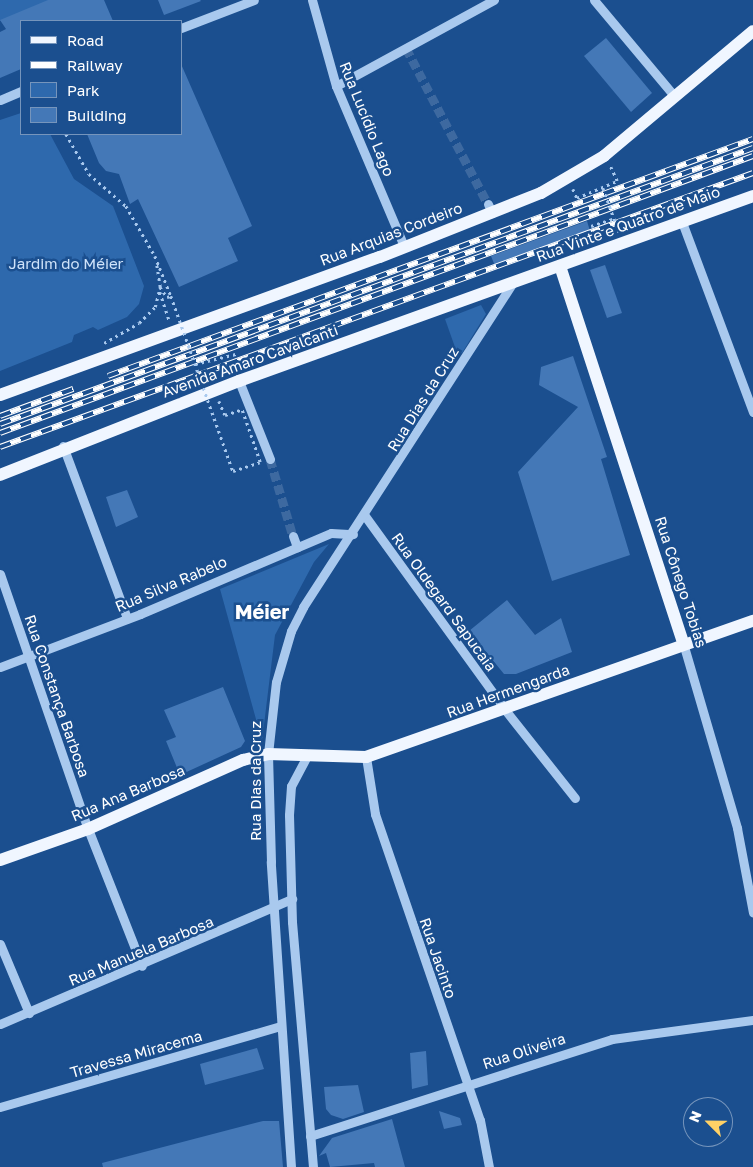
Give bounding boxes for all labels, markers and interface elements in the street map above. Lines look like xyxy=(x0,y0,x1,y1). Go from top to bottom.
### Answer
legend xyxy=(20,20,182,135)
text: Road xyxy=(67,31,104,49)
text: Railway xyxy=(67,56,123,74)
street label: Rua Lucídio Lago xyxy=(336,59,398,179)
text: Park xyxy=(67,81,99,99)
text: Building xyxy=(67,106,127,124)
street label: Rua Vinte e Quatro de Maio xyxy=(534,182,722,266)
street label: Rua Arquias Cordeiro xyxy=(317,199,465,269)
park label: Jardim do Méier xyxy=(9,255,123,273)
street label: Avenida Amaro Cavalcanti xyxy=(159,321,341,401)
street label: Rua Dias da Cruz xyxy=(384,343,462,455)
street label: Rua Cônego Tobias xyxy=(651,514,711,650)
street label: Rua Oldegard Sapucaia xyxy=(388,529,500,675)
street label: Rua Silva Rabelo xyxy=(112,552,230,616)
district label: Méier xyxy=(235,599,289,623)
street label: Rua Constança Barbosa xyxy=(21,612,93,780)
street label: Rua Hermengarda xyxy=(444,660,572,722)
street label: Rua Dias da Cruz xyxy=(247,721,265,841)
street label: Rua Ana Barbosa xyxy=(68,761,188,825)
street label: Rua Manuela Barbosa xyxy=(66,912,216,990)
street label: Rua Jacinto xyxy=(416,915,460,1001)
street label: Travessa Miracema xyxy=(68,1027,204,1081)
street label: Rua Oliveira xyxy=(480,1029,568,1073)
north arrow xyxy=(683,1097,733,1147)
text: N xyxy=(685,1108,705,1125)

